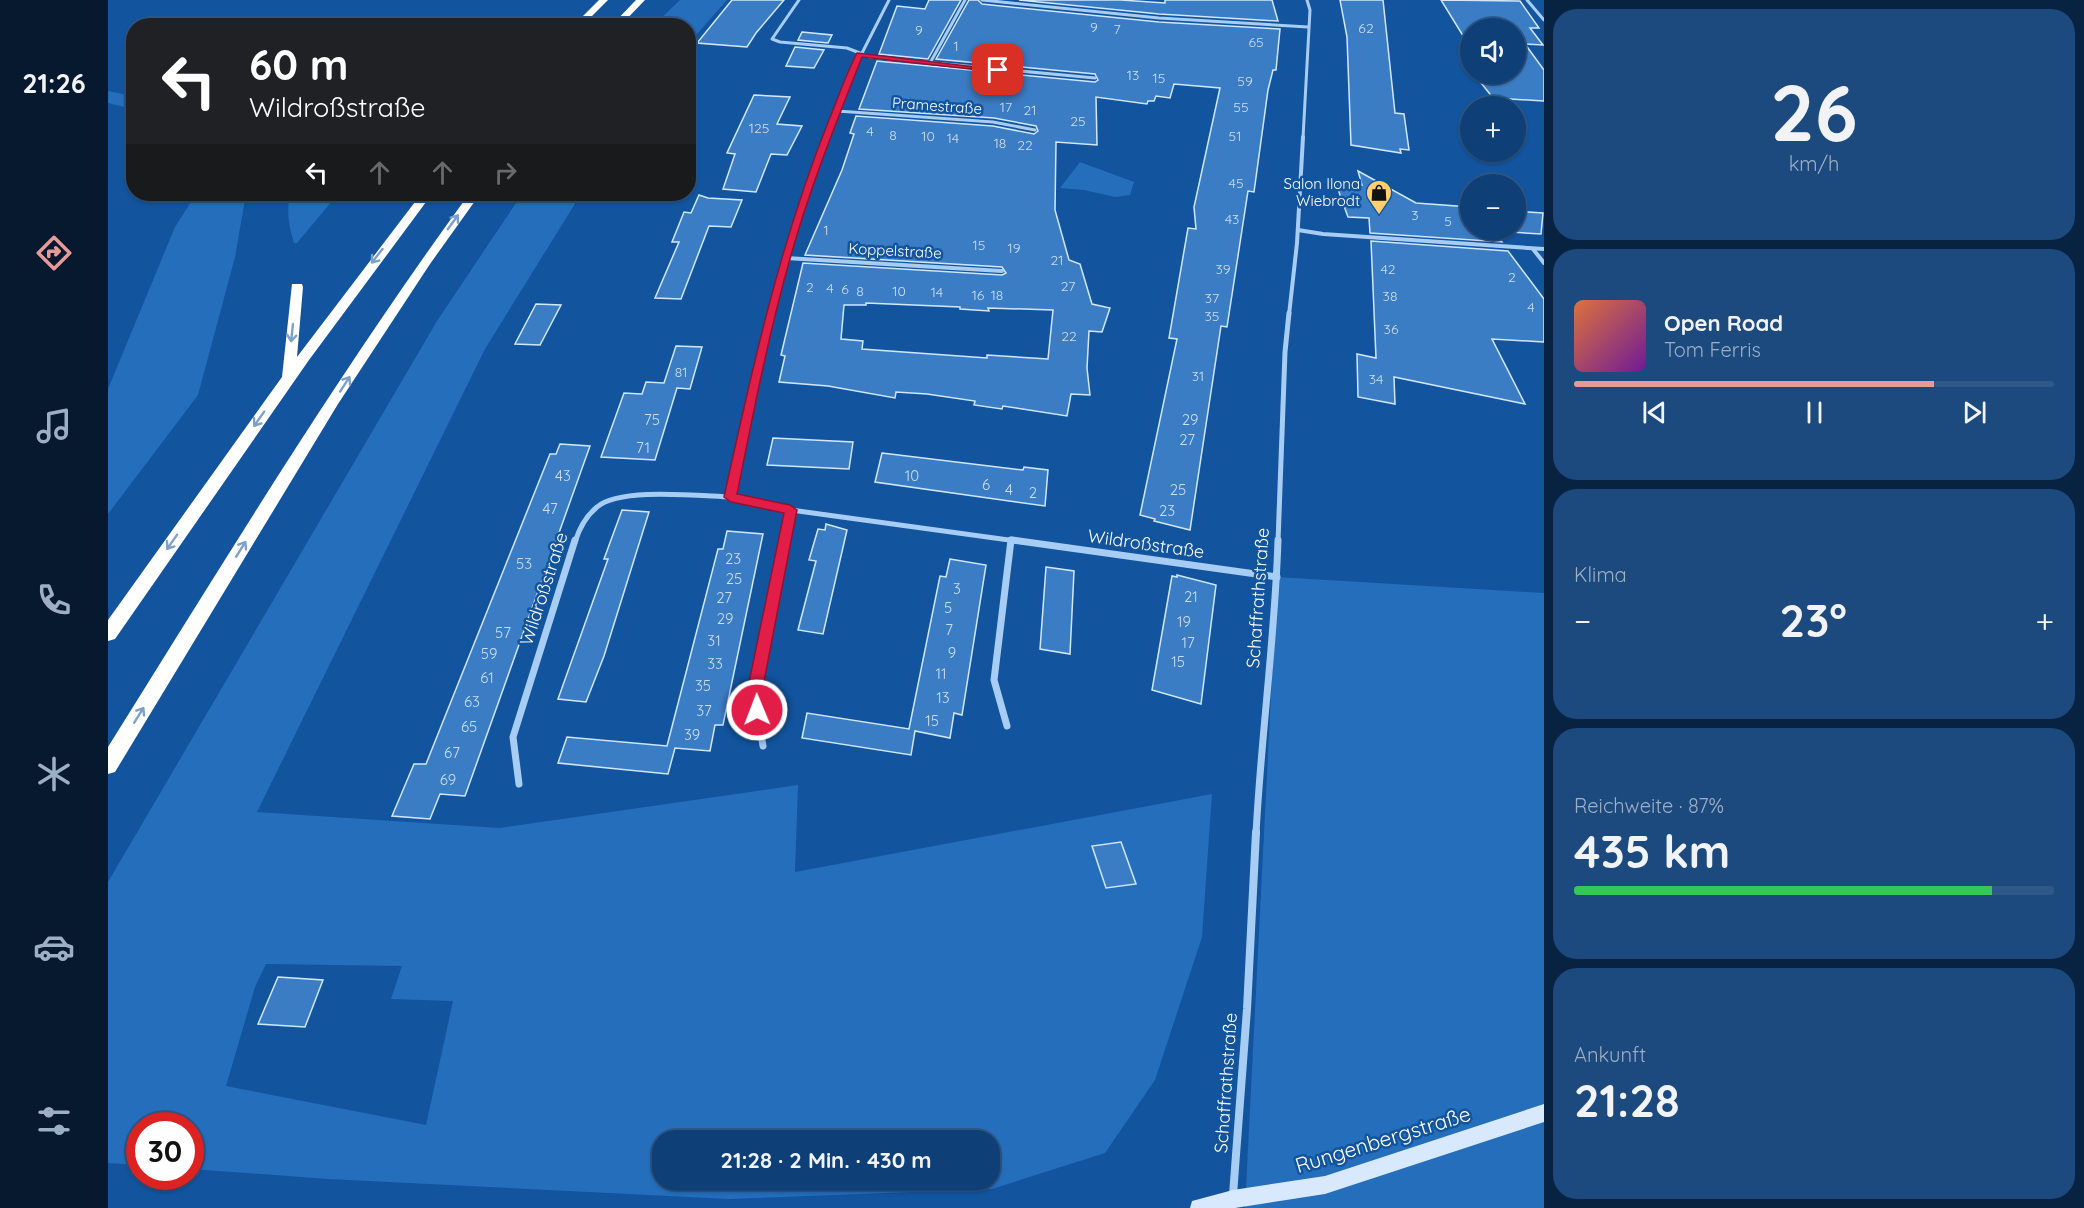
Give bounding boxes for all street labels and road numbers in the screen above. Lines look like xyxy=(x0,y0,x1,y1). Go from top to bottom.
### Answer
street label: Pramestraße xyxy=(891,93,983,118)
street label: Koppelstraße xyxy=(848,239,942,262)
street label: Wildroßstraße xyxy=(1086,524,1206,563)
street label: Schaffrathstraße xyxy=(1241,527,1274,669)
street label: Wildroßstraße xyxy=(514,529,573,648)
street label: Schaffrathstraße xyxy=(1209,1012,1242,1154)
street label: Rungenbergstraße xyxy=(1292,1100,1474,1178)

